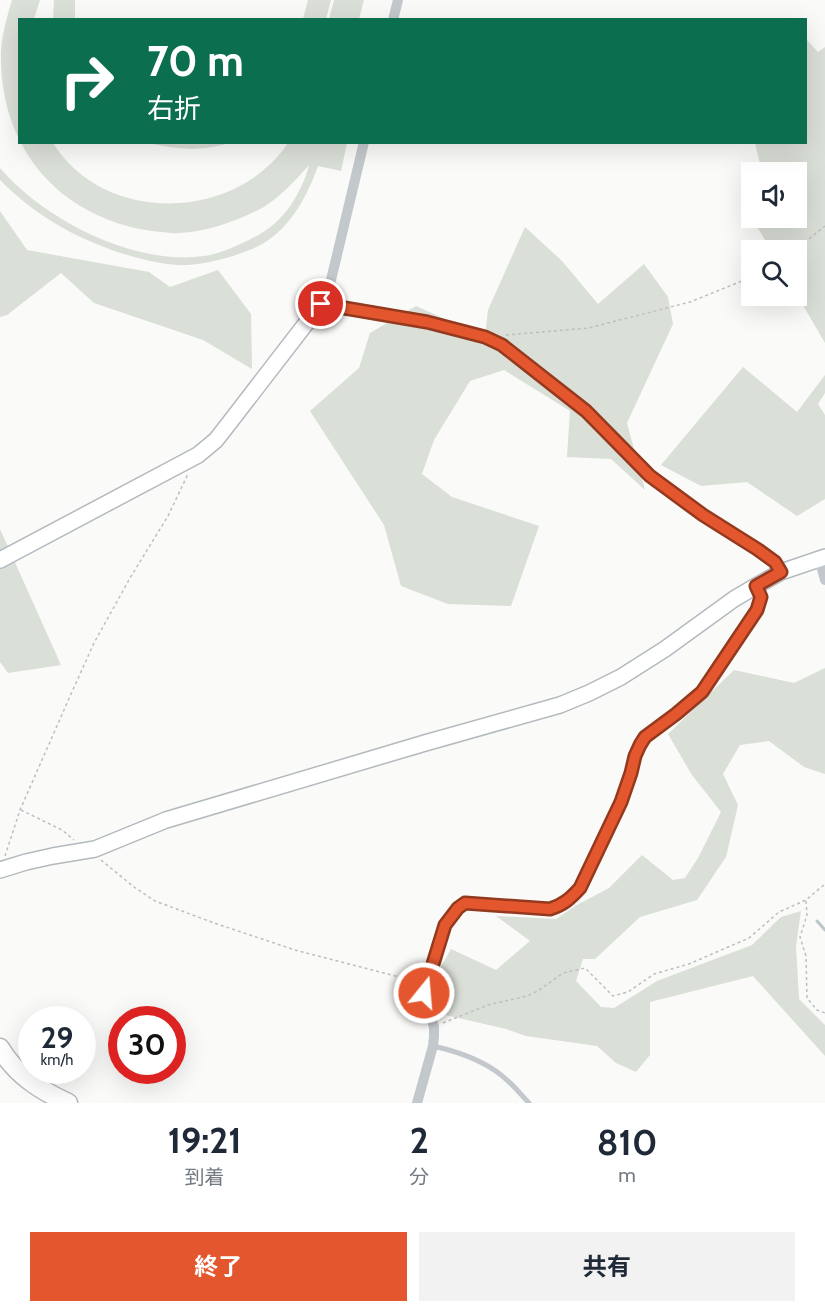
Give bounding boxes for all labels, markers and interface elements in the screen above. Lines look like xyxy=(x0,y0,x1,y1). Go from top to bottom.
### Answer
text: 70 m xyxy=(147,35,244,87)
icon: right xyxy=(48,42,126,120)
text: 右折 xyxy=(147,92,201,125)
map controls xyxy=(741,162,807,306)
button: sound xyxy=(741,162,807,228)
button: search xyxy=(741,240,807,306)
pin xyxy=(295,278,346,329)
icon: arrive xyxy=(304,287,337,320)
position arrow xyxy=(392,961,456,1025)
speed limit sign: 30 xyxy=(108,1006,186,1084)
text: 29 xyxy=(41,1019,73,1056)
text: km/h xyxy=(41,1051,73,1069)
text: 19:21 xyxy=(168,1118,242,1162)
text: 2 xyxy=(410,1118,429,1162)
text: 810 xyxy=(597,1120,657,1164)
text: m xyxy=(618,1163,636,1187)
text: 到着 xyxy=(185,1165,225,1189)
text: 分 xyxy=(409,1165,429,1189)
button: 終了 xyxy=(30,1232,407,1301)
button: 共有 xyxy=(419,1232,795,1301)

